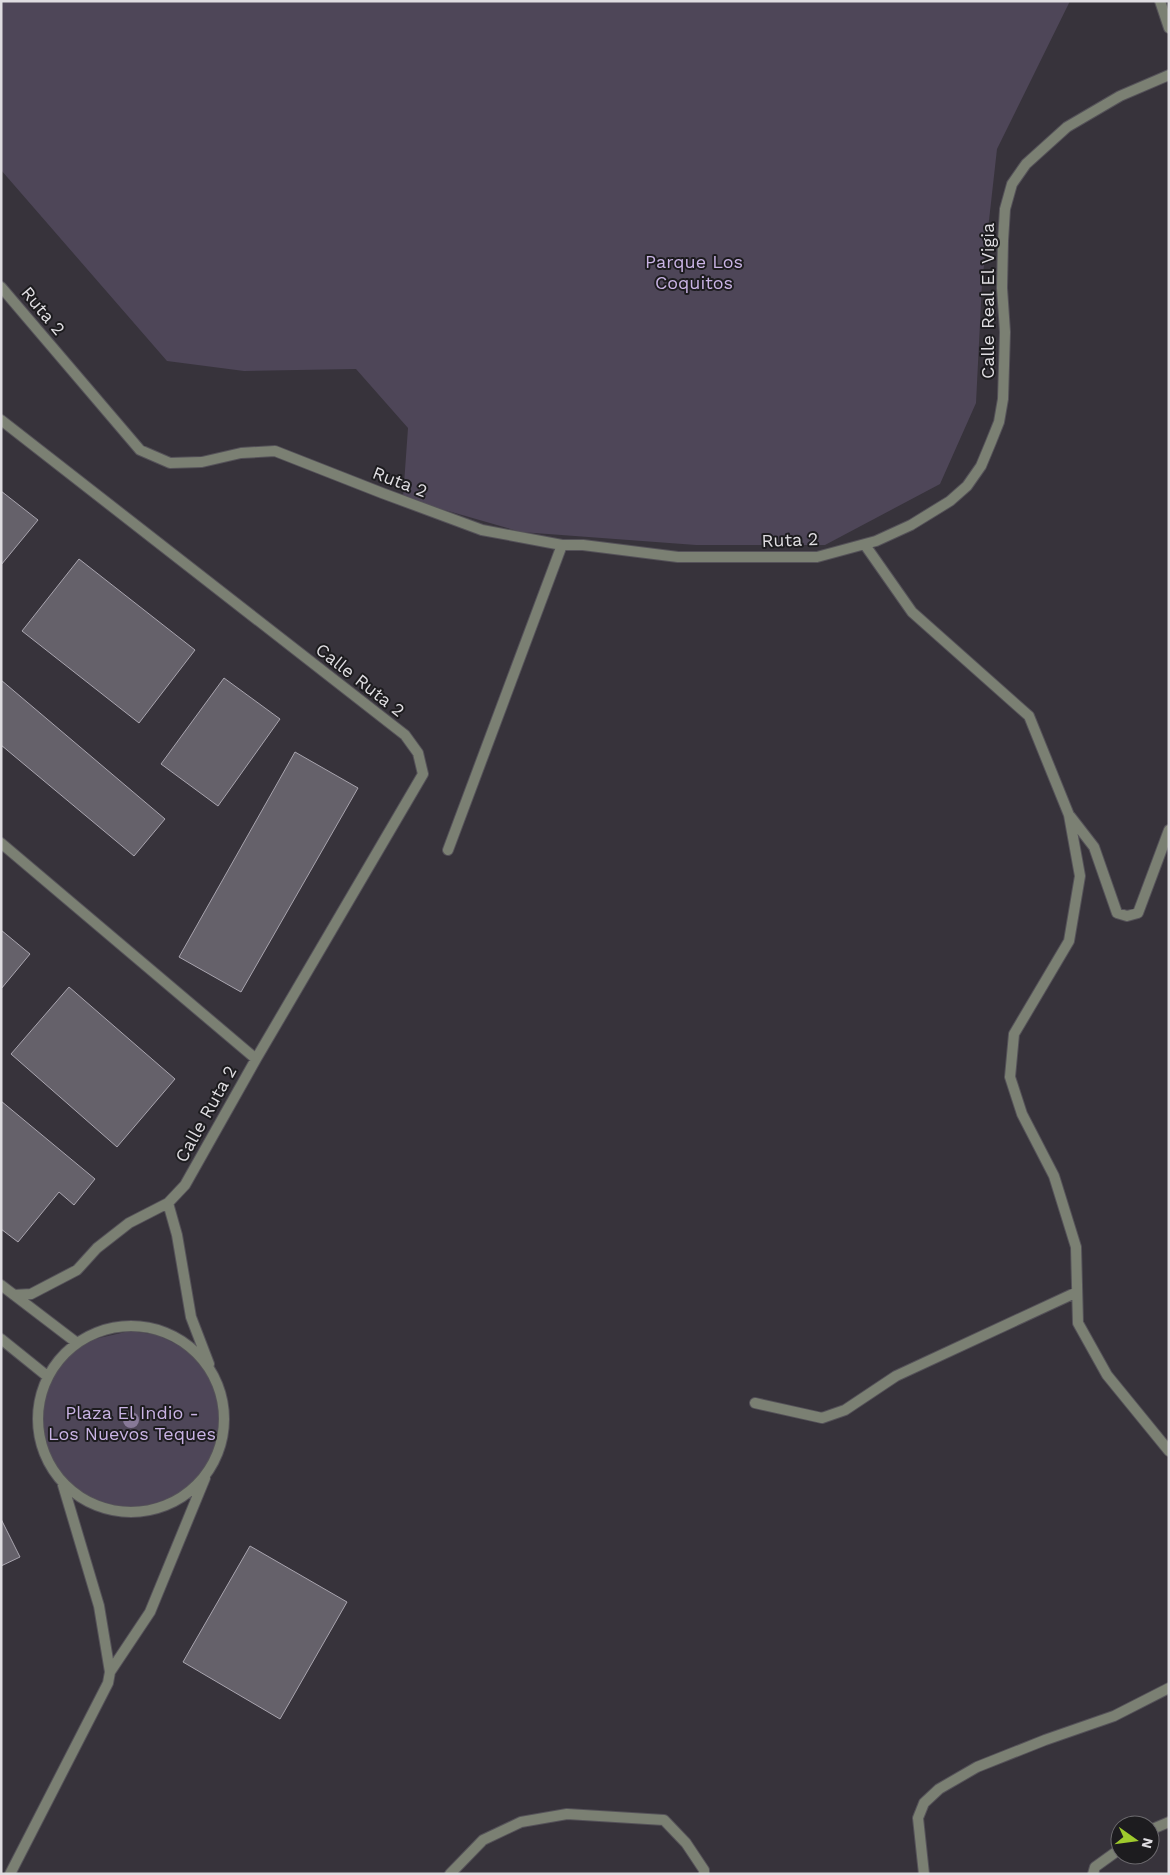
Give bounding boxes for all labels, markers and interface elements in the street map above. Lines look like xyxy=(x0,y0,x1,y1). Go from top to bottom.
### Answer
street label: Calle Real El Vigia xyxy=(977,223,998,379)
park label: Parque Los Coquitos xyxy=(645,251,743,293)
street label: Ruta 2 xyxy=(17,282,70,339)
street label: Ruta 2 xyxy=(370,462,430,502)
street label: Ruta 2 xyxy=(761,528,819,551)
street label: Calle Ruta 2 xyxy=(312,638,409,721)
street label: Calle Ruta 2 xyxy=(170,1062,241,1166)
park label: Plaza El Indio - Los Nuevos Teques xyxy=(48,1402,216,1444)
north arrow xyxy=(1110,1815,1160,1865)
text: N xyxy=(1139,1836,1157,1850)

